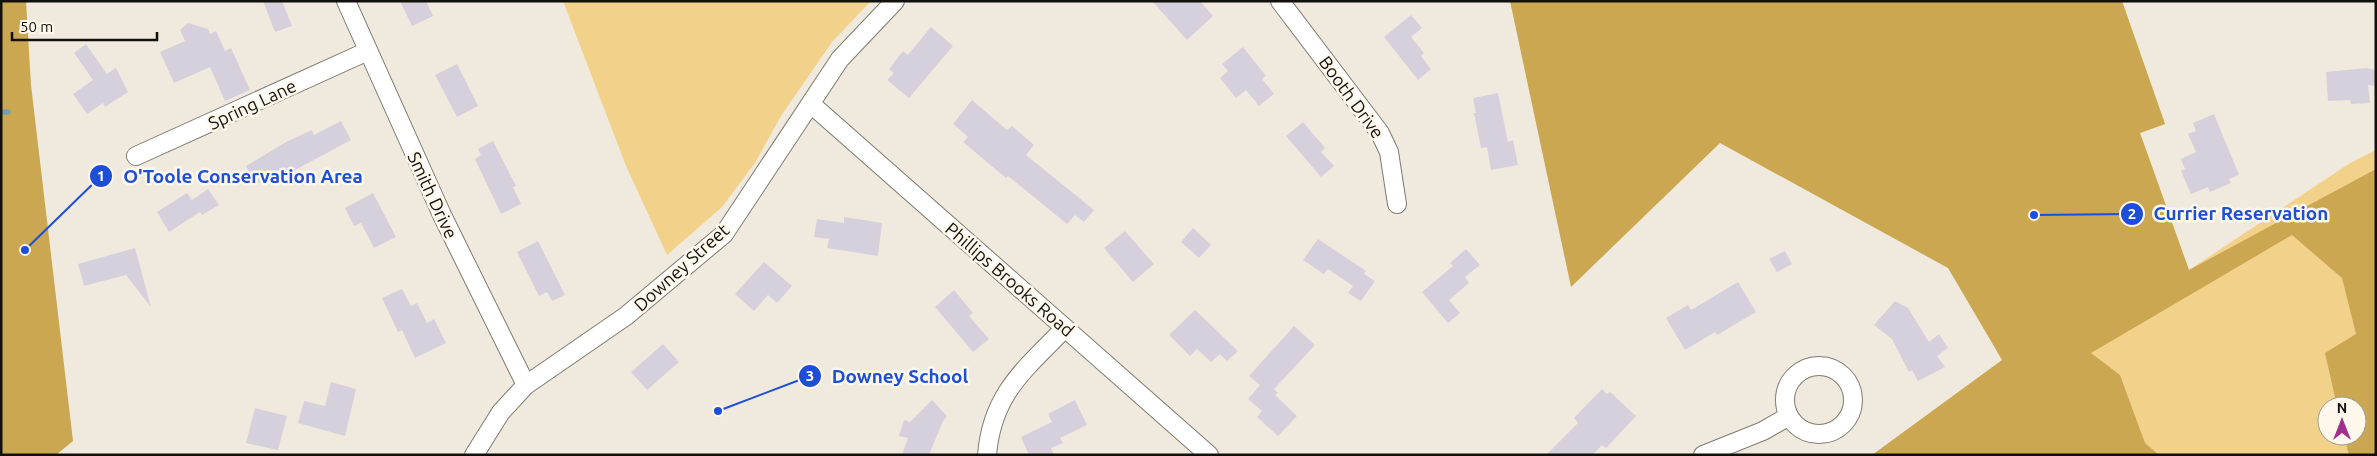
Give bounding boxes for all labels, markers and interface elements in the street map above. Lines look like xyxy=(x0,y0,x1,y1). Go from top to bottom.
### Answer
scale bar xyxy=(12,10,158,42)
text: 50 m xyxy=(20,18,53,35)
street label: Booth Drive xyxy=(1316,52,1388,142)
street label: Spring Lane xyxy=(205,75,299,133)
street label: Smith Drive xyxy=(404,148,462,242)
callout: O'Toole Conservation Area xyxy=(89,159,373,193)
text: O'Toole Conservation Area xyxy=(123,165,363,187)
text: 1 xyxy=(97,167,105,184)
callout: Currier Reservation xyxy=(2119,197,2339,231)
text: Currier Reservation xyxy=(2154,202,2328,224)
text: 2 xyxy=(2128,205,2136,222)
street label: Phillips Brooks Road xyxy=(942,218,1078,340)
street label: Downey Street xyxy=(630,219,732,315)
callout: Downey School xyxy=(797,359,979,393)
text: Downey School xyxy=(832,365,968,387)
text: 3 xyxy=(806,367,814,384)
north arrow xyxy=(2317,396,2367,446)
text: N xyxy=(2337,400,2347,416)

